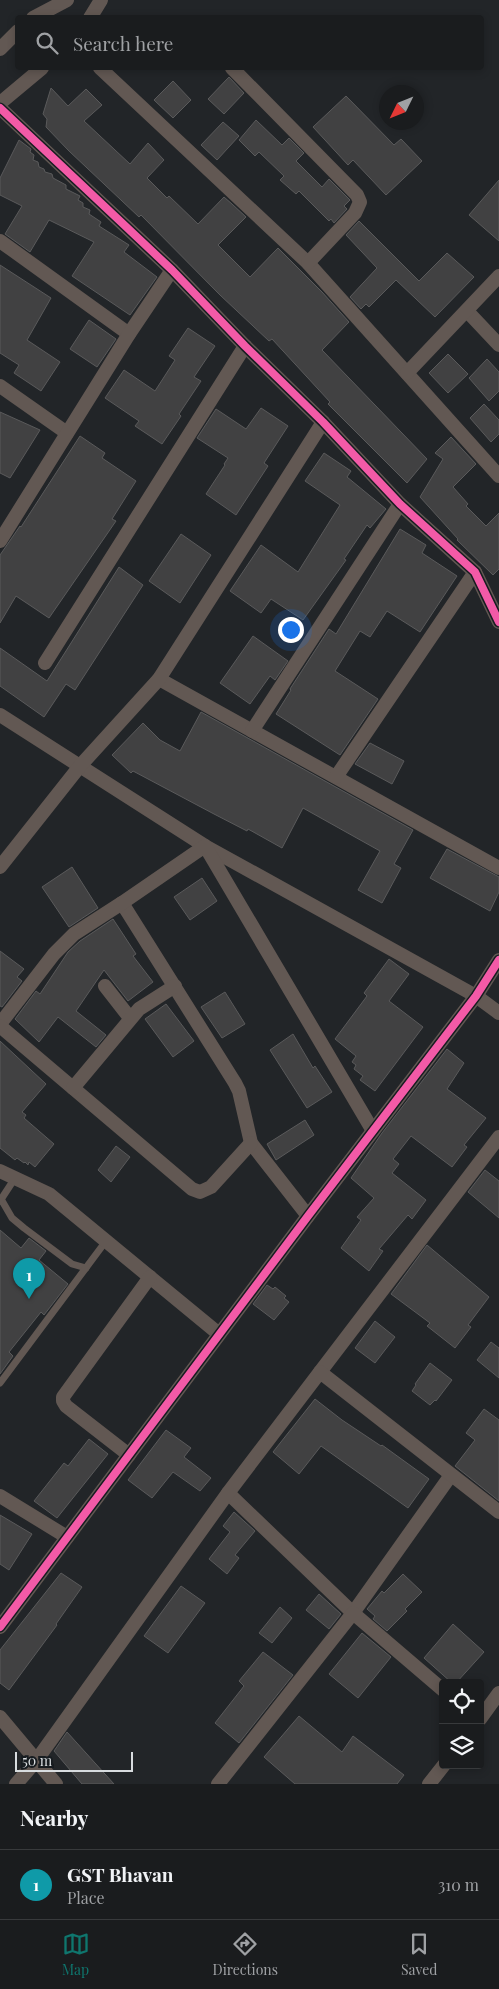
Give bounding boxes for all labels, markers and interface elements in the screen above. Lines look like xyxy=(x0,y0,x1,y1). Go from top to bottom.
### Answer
search box xyxy=(15,15,484,70)
icon: search xyxy=(33,29,61,57)
text: Search here xyxy=(73,30,173,56)
north arrow xyxy=(379,85,424,130)
your location xyxy=(278,617,304,643)
pin: 1 xyxy=(13,1258,45,1299)
map controls xyxy=(439,1679,484,1769)
button: locate xyxy=(439,1679,484,1724)
button: layers xyxy=(439,1724,484,1769)
scale bar xyxy=(15,1749,132,1772)
text: 50 m xyxy=(22,1751,52,1770)
text: Nearby xyxy=(20,1803,89,1831)
text: GST Bhavan xyxy=(67,1861,174,1887)
text: 1 xyxy=(33,1874,39,1895)
text: 310 m xyxy=(438,1874,479,1895)
text: Place xyxy=(67,1887,105,1908)
tab: Map xyxy=(62,1930,90,1979)
tab: Directions xyxy=(213,1930,278,1979)
tab: Saved xyxy=(401,1930,437,1979)

